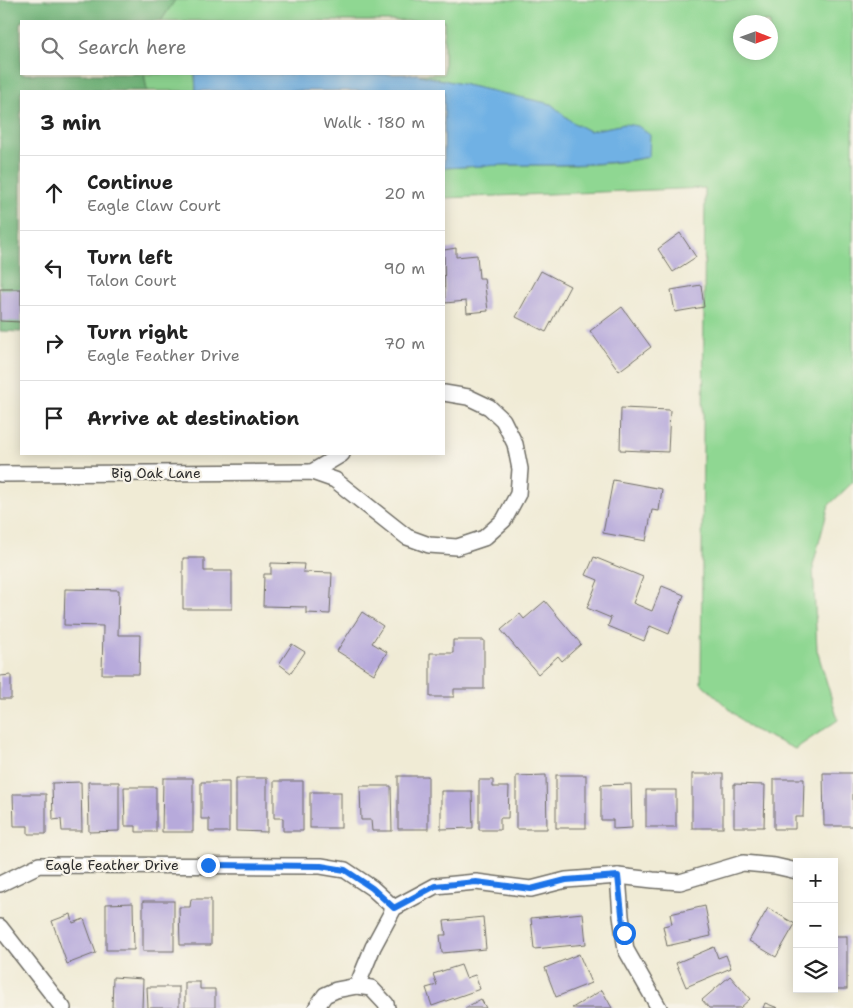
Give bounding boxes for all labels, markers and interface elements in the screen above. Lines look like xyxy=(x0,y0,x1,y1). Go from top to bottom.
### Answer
north arrow xyxy=(733,15,778,60)
search box xyxy=(20,20,445,75)
icon: search xyxy=(38,34,66,62)
text: Search here xyxy=(78,35,187,60)
text: 3 min xyxy=(40,109,101,137)
text: Walk · 180 m xyxy=(323,112,425,133)
text: Continue xyxy=(87,170,173,195)
icon: ahead xyxy=(40,179,68,207)
text: 20 m xyxy=(384,183,425,204)
text: Eagle Claw Court xyxy=(87,195,221,216)
text: Turn left xyxy=(87,245,173,270)
icon: left xyxy=(40,254,68,282)
text: 90 m xyxy=(384,258,425,279)
text: Talon Court xyxy=(87,270,177,291)
text: Turn right xyxy=(87,320,188,345)
icon: right xyxy=(40,329,68,357)
text: 70 m xyxy=(384,333,425,354)
text: Eagle Feather Drive xyxy=(87,345,240,366)
icon: arrive xyxy=(40,404,68,432)
text: Arrive at destination xyxy=(87,406,299,431)
street label: Big Oak Lane xyxy=(111,464,201,482)
route end xyxy=(197,854,220,877)
street label: Eagle Feather Drive xyxy=(45,856,179,874)
map controls xyxy=(793,858,838,993)
button: + xyxy=(793,858,838,903)
button: − xyxy=(793,903,838,948)
route start xyxy=(613,922,636,945)
button: layers xyxy=(793,948,838,993)

